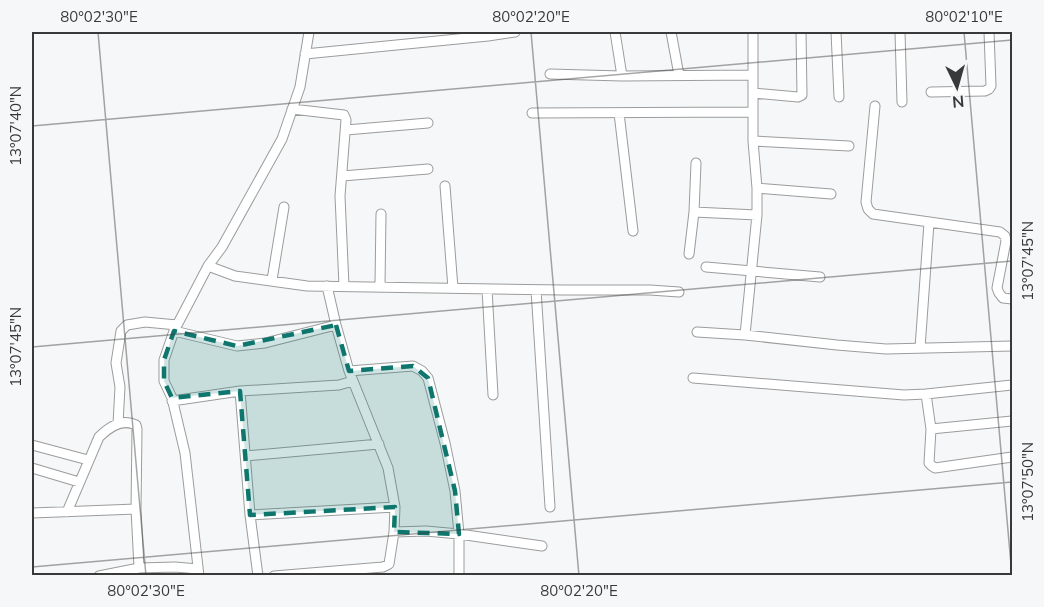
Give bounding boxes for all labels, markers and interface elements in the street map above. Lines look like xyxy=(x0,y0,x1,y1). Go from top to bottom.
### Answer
text: 80°02'30"E xyxy=(60,7,138,26)
text: 80°02'20"E xyxy=(492,7,570,26)
text: 80°02'10"E xyxy=(925,7,1003,26)
north arrow xyxy=(927,57,987,117)
text: 13°07'40"N xyxy=(6,86,25,166)
text: N xyxy=(951,91,965,112)
text: 13°07'45"N xyxy=(1018,221,1037,301)
text: 13°07'45"N xyxy=(6,307,25,387)
text: 13°07'50"N xyxy=(1018,442,1037,522)
text: 80°02'30"E xyxy=(107,581,185,600)
text: 80°02'20"E xyxy=(540,581,618,600)

